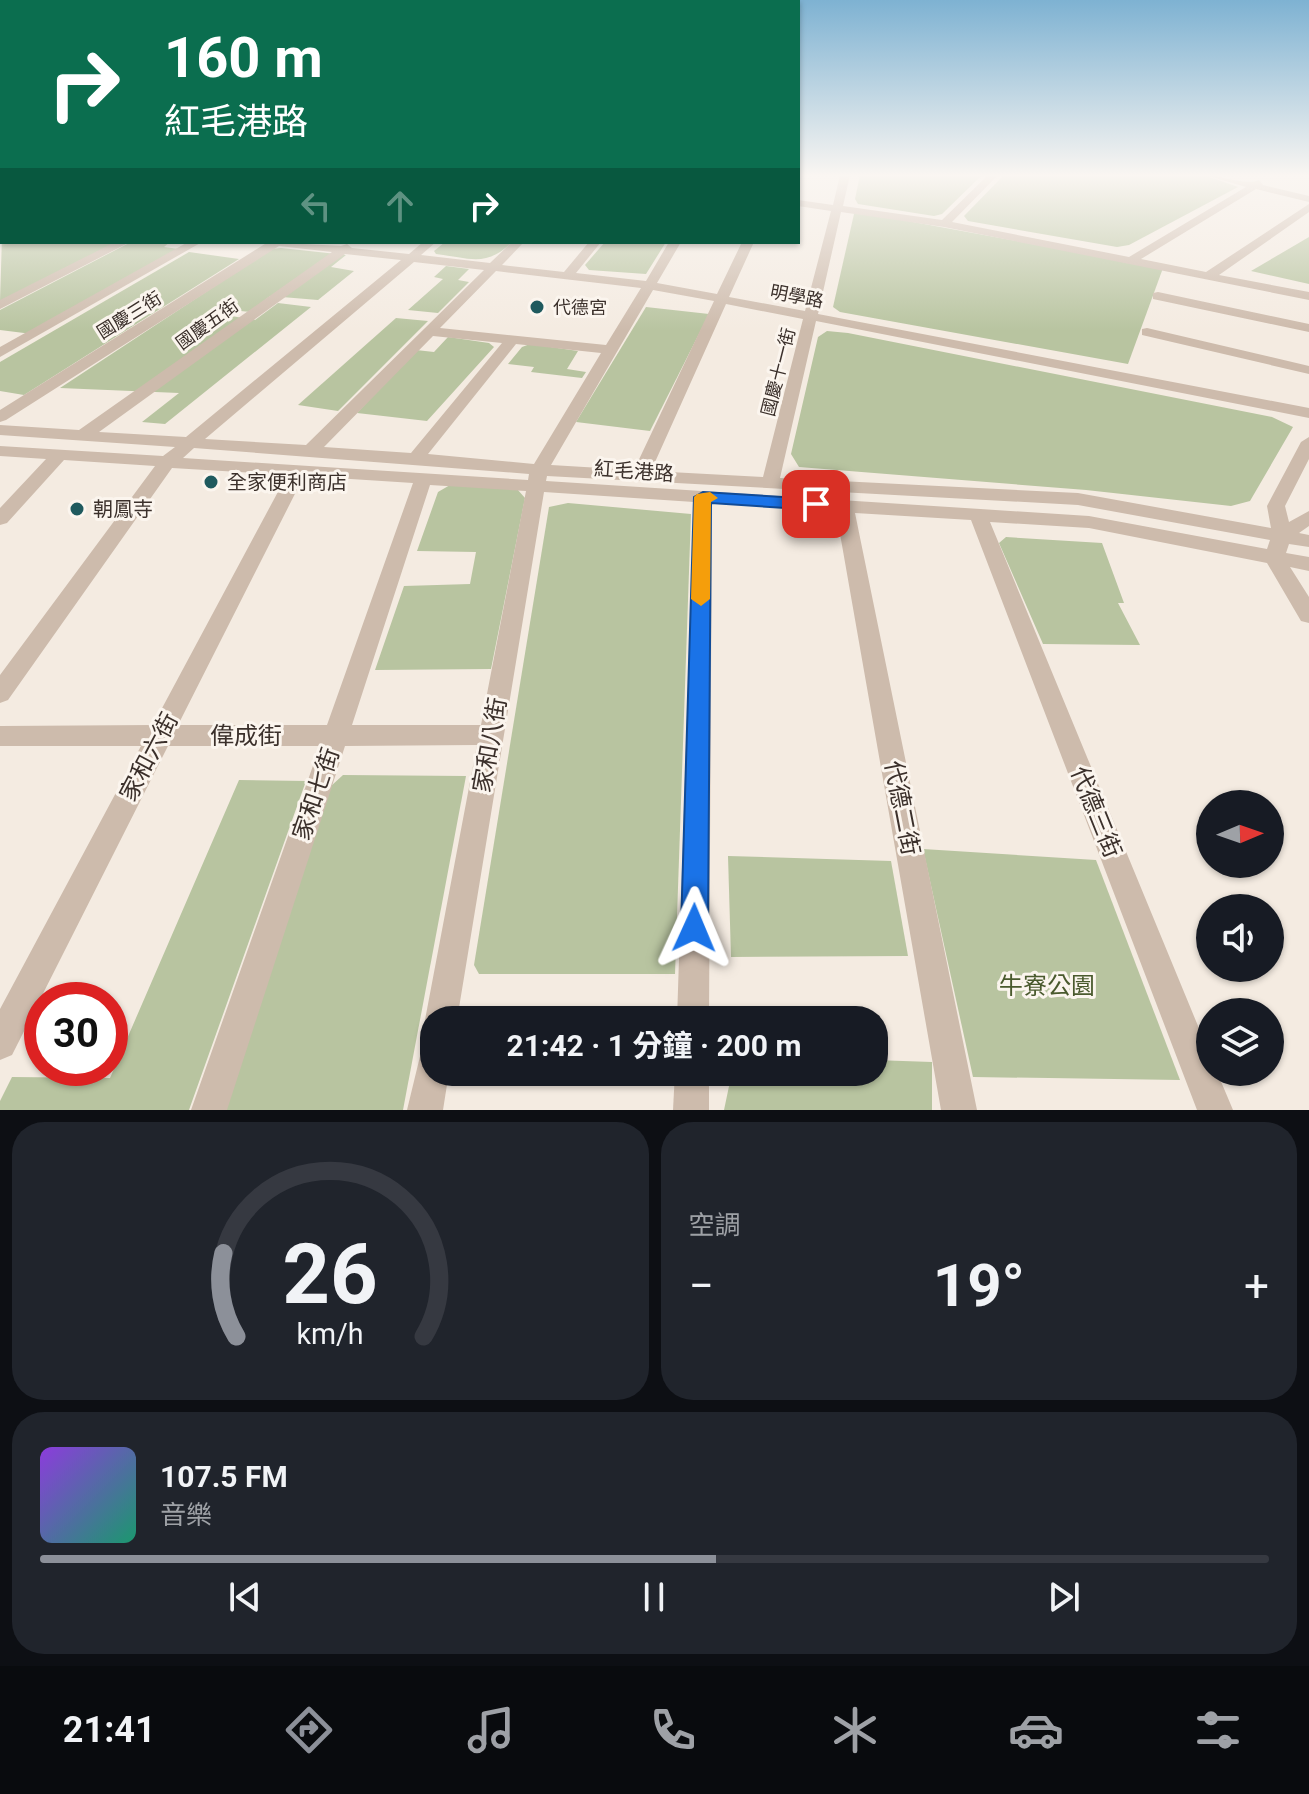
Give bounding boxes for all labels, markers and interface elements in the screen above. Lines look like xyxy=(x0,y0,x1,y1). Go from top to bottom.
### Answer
text: 160 m xyxy=(164,25,323,91)
icon: right xyxy=(32,32,136,136)
text: 紅毛港路 xyxy=(164,101,308,143)
icon: left xyxy=(294,184,338,228)
icon: ahead xyxy=(378,184,422,228)
icon: right xyxy=(462,184,506,228)
street label: 明學路 xyxy=(768,281,826,311)
street label: 國慶三街 xyxy=(93,287,165,343)
street label: 國慶五街 xyxy=(172,294,242,354)
place label: 代德宮 xyxy=(553,297,607,318)
marker: 代德宮 xyxy=(528,298,546,316)
street label: 國慶十一街 xyxy=(757,326,799,418)
street label: 紅毛港路 xyxy=(593,456,675,486)
place label: 全家便利商店 xyxy=(227,470,347,494)
pin xyxy=(782,470,850,538)
marker: 全家便利商店 xyxy=(202,473,220,491)
icon: arrive xyxy=(794,482,838,526)
place label: 朝鳳寺 xyxy=(93,497,153,521)
marker: 朝鳳寺 xyxy=(68,500,86,518)
street label: 家和八街 xyxy=(468,695,512,795)
street label: 家和六街 xyxy=(114,708,184,806)
street label: 偉成街 xyxy=(210,722,282,750)
street label: 家和七街 xyxy=(287,744,345,844)
street label: 代德二街 xyxy=(879,758,925,858)
street label: 代德三街 xyxy=(1065,762,1127,862)
north arrow xyxy=(1196,790,1284,878)
map controls xyxy=(1196,790,1284,1086)
position arrow xyxy=(652,886,736,970)
button: sound xyxy=(1196,894,1284,982)
park label: 牛寮公園 xyxy=(999,972,1095,1000)
speed limit sign: 30 xyxy=(24,982,128,1086)
button: layers xyxy=(1196,998,1284,1086)
text: 21:42 · 1 分鐘 · 200 m xyxy=(507,1028,801,1063)
text: 空調 xyxy=(689,1210,741,1240)
text: 26 xyxy=(283,1226,378,1323)
text: 19° xyxy=(933,1250,1025,1321)
text: − xyxy=(689,1260,714,1312)
text: + xyxy=(1244,1260,1269,1312)
text: km/h xyxy=(297,1317,364,1351)
text: 107.5 FM xyxy=(160,1459,288,1494)
text: 音樂 xyxy=(160,1500,212,1530)
icon: previous xyxy=(223,1575,267,1619)
icon: pause xyxy=(632,1575,676,1619)
icon: next xyxy=(1042,1575,1086,1619)
icon: directions xyxy=(281,1702,337,1758)
icon: music xyxy=(463,1702,519,1758)
icon: phone xyxy=(645,1702,701,1758)
icon: climate xyxy=(827,1702,883,1758)
icon: car xyxy=(1008,1702,1064,1758)
icon: filters xyxy=(1190,1702,1246,1758)
text: 21:41 xyxy=(63,1709,156,1751)

